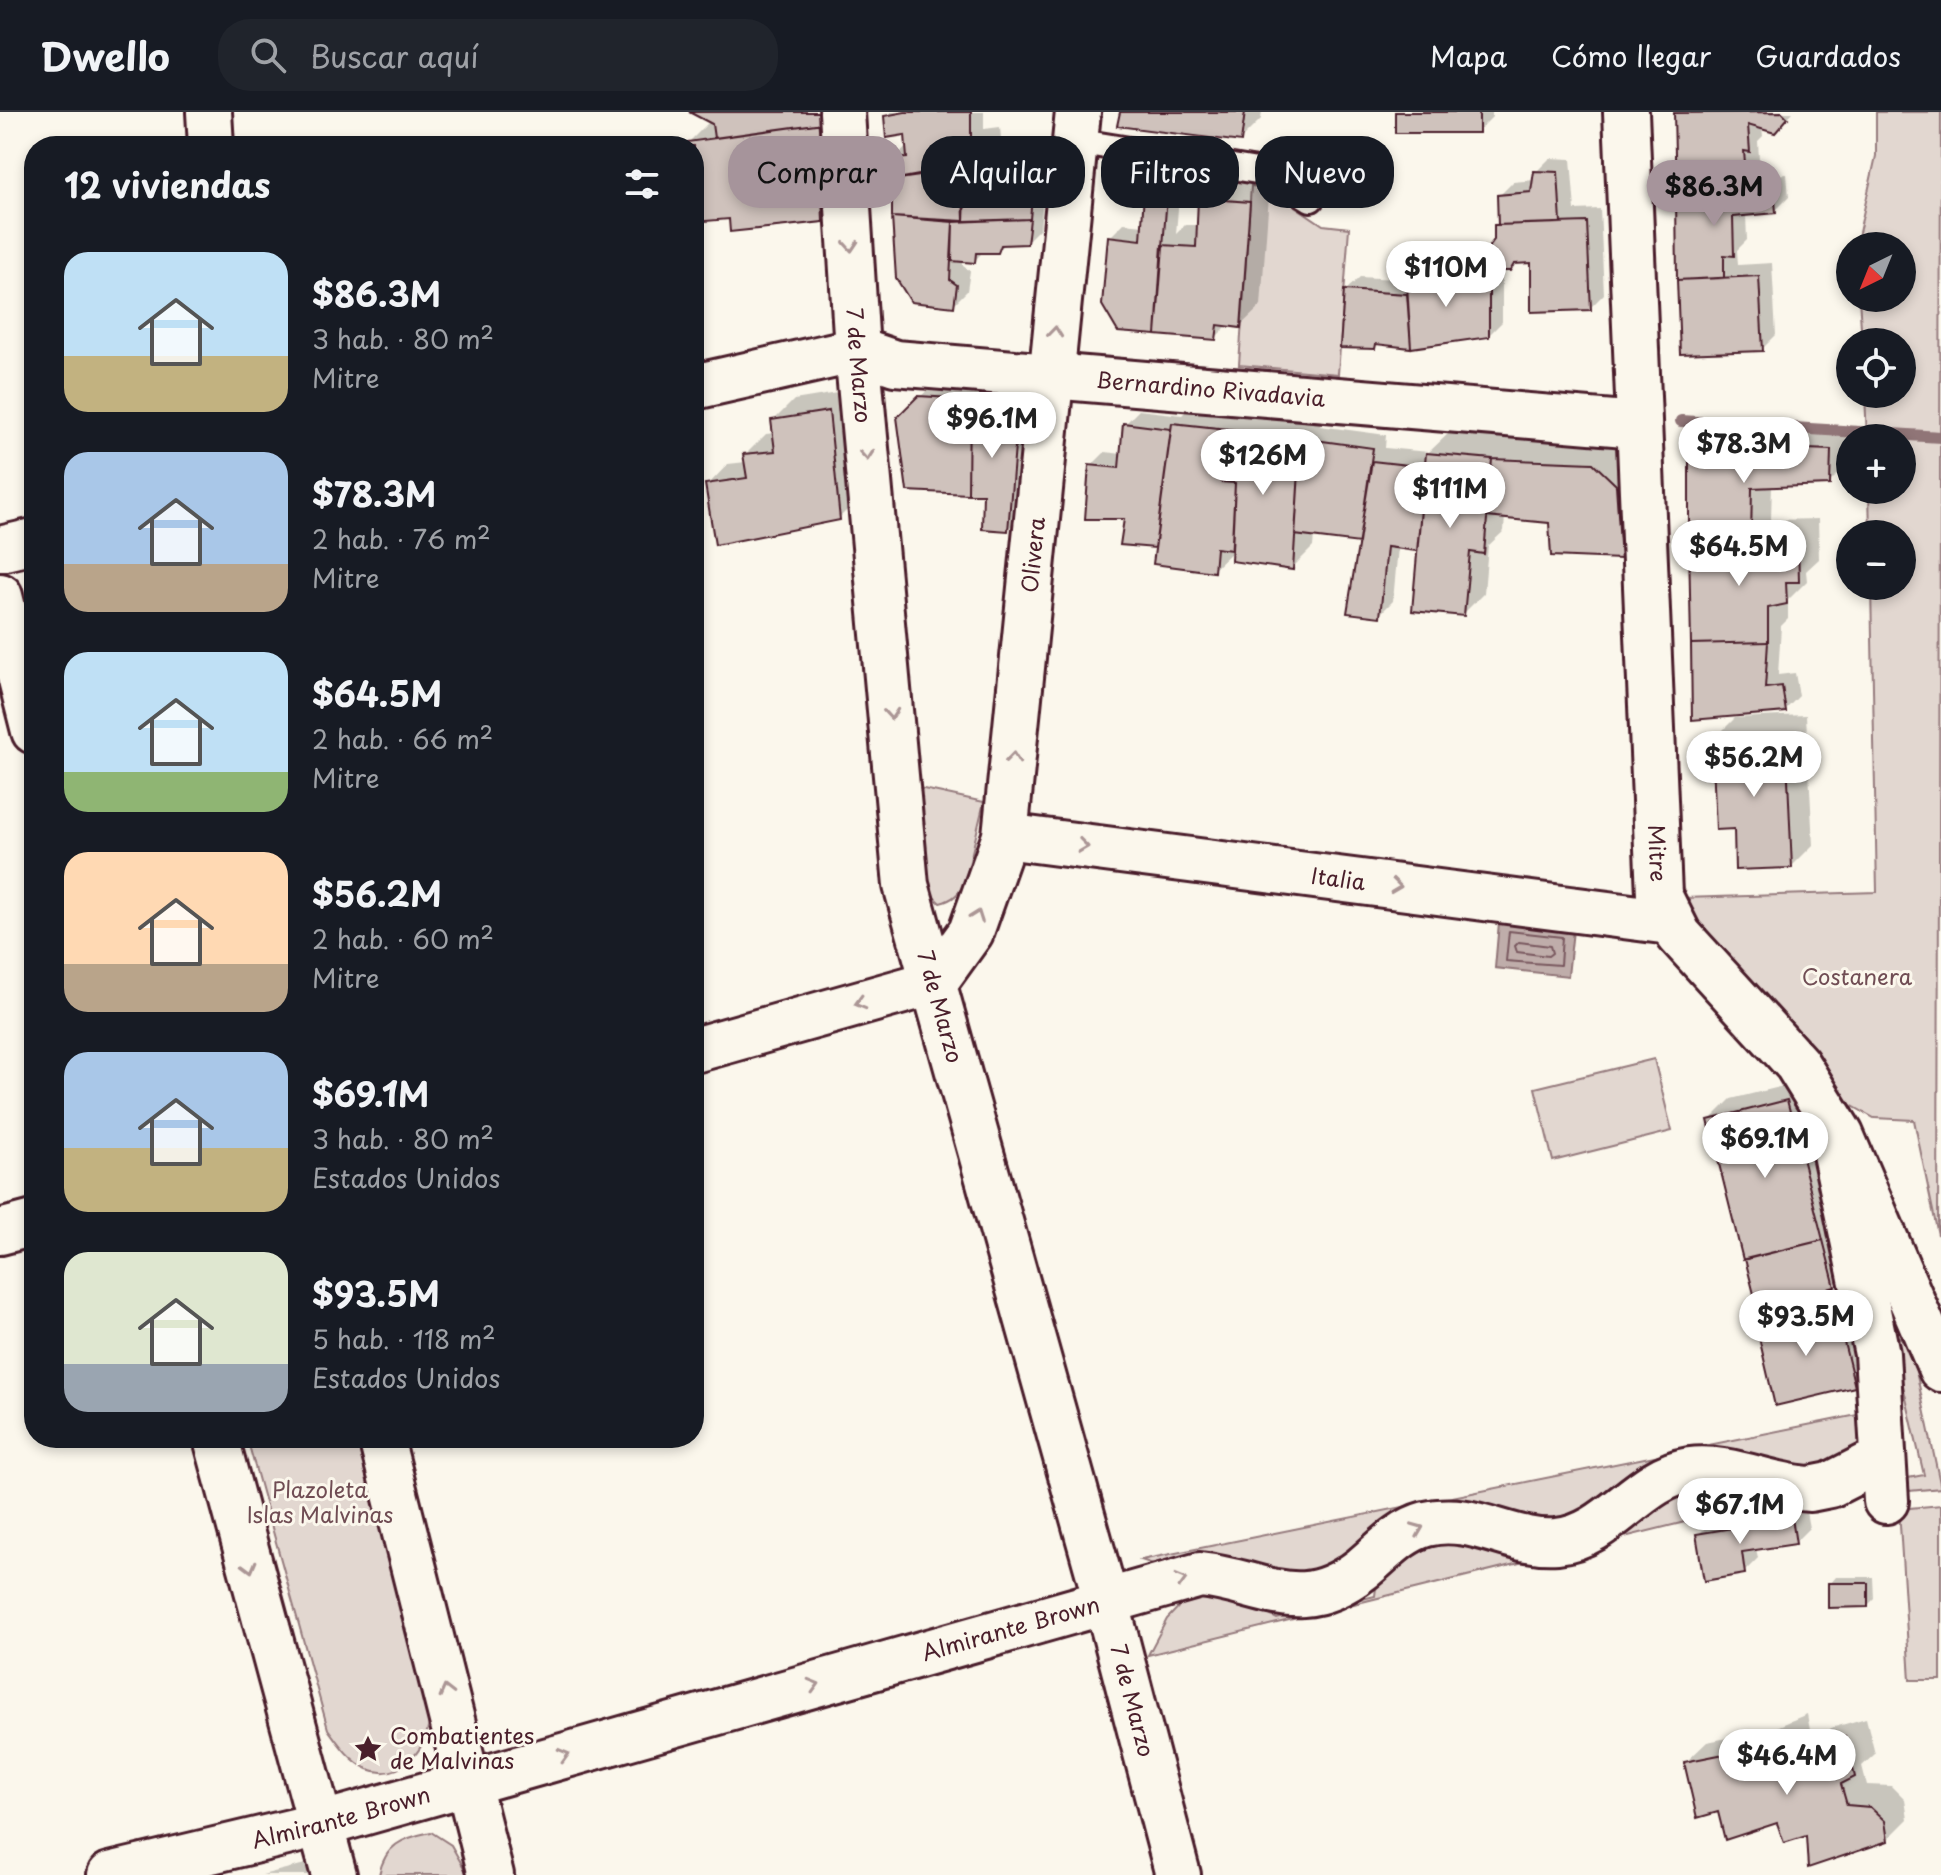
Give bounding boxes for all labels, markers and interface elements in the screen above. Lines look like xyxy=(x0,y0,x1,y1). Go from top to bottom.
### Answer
search box xyxy=(218,19,778,91)
text: Dwello xyxy=(40,27,170,84)
icon: search xyxy=(246,33,290,77)
text: Buscar aquí xyxy=(310,33,479,78)
text: Mapa xyxy=(1430,34,1507,77)
text: Cómo llegar xyxy=(1551,34,1711,77)
text: Guardados xyxy=(1755,34,1901,77)
chip: Comprar xyxy=(728,136,905,208)
chip: Alquilar xyxy=(921,136,1085,208)
chip: Filtros xyxy=(1101,136,1239,208)
chip: Nuevo xyxy=(1255,136,1394,208)
text: 12 viviendas xyxy=(64,158,271,210)
pin: $86.3M xyxy=(1649,160,1779,228)
icon: filters xyxy=(620,162,664,206)
text: $86.3M xyxy=(1665,166,1763,205)
north arrow xyxy=(1836,232,1916,312)
map controls xyxy=(1836,232,1916,600)
one-way arrow xyxy=(842,240,859,253)
pin: $110M xyxy=(1390,241,1502,309)
text: $110M xyxy=(1404,247,1488,286)
text: $86.3M xyxy=(312,267,441,319)
icon: home xyxy=(128,284,224,380)
street label: 7 de Marzo xyxy=(839,307,882,424)
text: 3 hab. · 80 m² xyxy=(312,319,494,358)
one-way arrow xyxy=(1046,326,1063,339)
button: locate xyxy=(1836,328,1916,408)
text: Mitre xyxy=(312,358,380,397)
street label: Bernardino Rivadavia xyxy=(1095,362,1327,414)
pin: $96.1M xyxy=(927,392,1057,460)
text: $96.1M xyxy=(946,398,1038,437)
pin: $78.3M xyxy=(1679,417,1809,485)
text: $78.3M xyxy=(1696,423,1792,462)
button: + xyxy=(1836,424,1916,504)
pin: $126M xyxy=(1207,429,1319,497)
text: $126M xyxy=(1219,435,1307,474)
one-way arrow xyxy=(858,449,875,462)
pin: $111M xyxy=(1394,462,1506,530)
text: $78.3M xyxy=(312,467,436,519)
text: $111M xyxy=(1412,468,1488,507)
icon: home xyxy=(128,484,224,580)
street label: Olivera xyxy=(1012,515,1052,594)
text: 2 hab. · 76 m² xyxy=(312,519,491,558)
pin: $64.5M xyxy=(1674,520,1804,588)
button: − xyxy=(1836,520,1916,600)
text: $64.5M xyxy=(1689,526,1789,565)
text: Mitre xyxy=(312,558,380,597)
text: $64.5M xyxy=(312,667,442,719)
icon: home xyxy=(128,684,224,780)
one-way arrow xyxy=(882,708,899,721)
text: 2 hab. · 66 m² xyxy=(312,719,493,758)
pin: $56.2M xyxy=(1689,731,1819,799)
text: $56.2M xyxy=(1704,737,1804,776)
one-way arrow xyxy=(1004,752,1021,765)
text: Mitre xyxy=(312,758,380,797)
street label: Mitre xyxy=(1641,824,1676,883)
one-way arrow xyxy=(1076,837,1090,854)
street label: Italia xyxy=(1309,858,1368,898)
text: $56.2M xyxy=(312,867,442,919)
one-way arrow xyxy=(1390,878,1403,895)
icon: home xyxy=(128,884,224,980)
one-way arrow xyxy=(967,910,983,924)
text: 2 hab. · 60 m² xyxy=(312,919,494,958)
street label: 7 de Marzo xyxy=(910,946,973,1066)
text: Mitre xyxy=(312,958,380,997)
park label: Costanera xyxy=(1802,959,1913,992)
one-way arrow xyxy=(854,994,868,1010)
text: $69.1M xyxy=(312,1067,429,1119)
icon: home xyxy=(128,1084,224,1180)
pin: $69.1M xyxy=(1700,1112,1830,1180)
text: $69.1M xyxy=(1720,1118,1810,1157)
text: 3 hab. · 80 m² xyxy=(312,1119,494,1158)
text: Estados Unidos xyxy=(312,1158,500,1197)
text: $93.5M xyxy=(312,1267,440,1319)
icon: home xyxy=(128,1284,224,1380)
pin: $93.5M xyxy=(1741,1290,1871,1358)
text: $93.5M xyxy=(1757,1296,1855,1335)
text: 5 hab. · 118 m² xyxy=(312,1319,496,1358)
text: Estados Unidos xyxy=(312,1358,500,1397)
park label: Plazoleta Islas Malvinas xyxy=(247,1472,393,1530)
pin: $67.1M xyxy=(1675,1478,1805,1546)
text: $67.1M xyxy=(1695,1484,1785,1523)
one-way arrow xyxy=(1410,1522,1424,1538)
one-way arrow xyxy=(241,1560,258,1574)
one-way arrow xyxy=(1174,1573,1188,1589)
street label: Almirante Brown xyxy=(918,1586,1103,1668)
street label: 7 de Marzo xyxy=(1103,1640,1164,1760)
one-way arrow xyxy=(807,1678,821,1694)
one-way arrow xyxy=(438,1684,455,1698)
place label: Combatientes de Malvinas xyxy=(390,1718,534,1776)
pin: $46.4M xyxy=(1722,1729,1852,1797)
place icon: Combatientes de Malvinas xyxy=(353,1734,383,1764)
text: $46.4M xyxy=(1737,1735,1837,1774)
one-way arrow xyxy=(556,1747,570,1764)
street label: Almirante Brown xyxy=(248,1777,434,1856)

